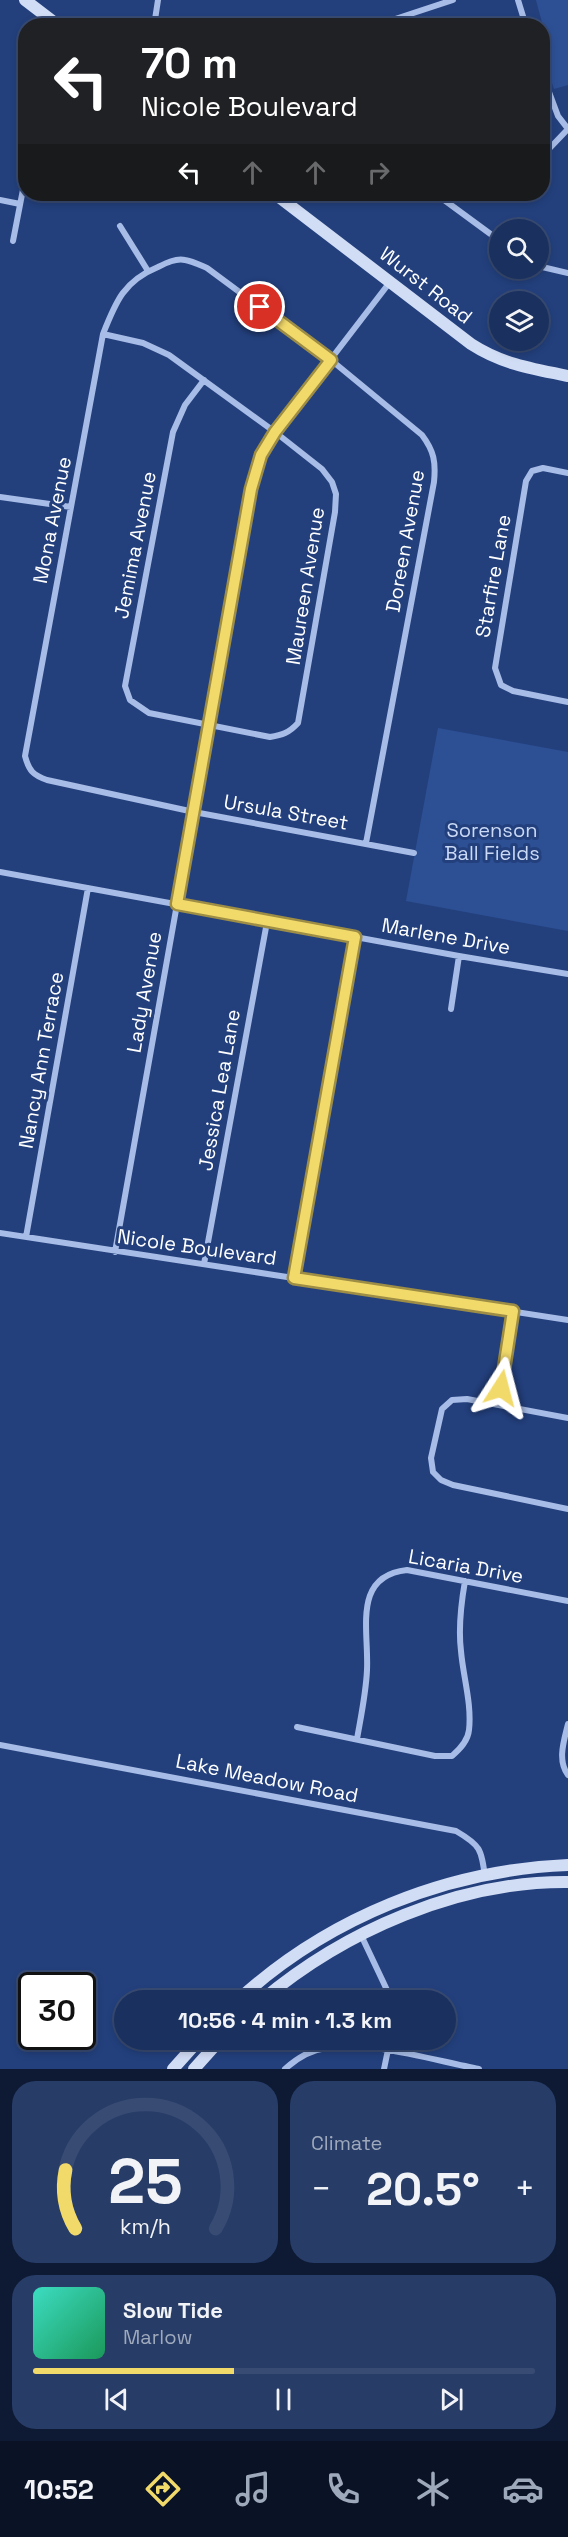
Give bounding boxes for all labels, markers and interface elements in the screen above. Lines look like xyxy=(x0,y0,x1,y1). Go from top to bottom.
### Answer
text: 70 m xyxy=(141,37,238,90)
icon: left xyxy=(42,42,120,120)
text: Nicole Boulevard xyxy=(141,89,358,124)
icon: left xyxy=(173,156,206,189)
icon: ahead xyxy=(236,156,269,189)
icon: ahead xyxy=(299,156,332,189)
icon: right xyxy=(362,156,395,189)
map controls xyxy=(489,219,549,351)
button: search xyxy=(489,219,549,279)
street label: Wurst Road xyxy=(374,241,478,329)
pin xyxy=(234,281,285,332)
icon: arrive xyxy=(243,290,276,323)
button: layers xyxy=(489,291,549,351)
street label: Mona Avenue xyxy=(27,454,77,586)
street label: Doreen Avenue xyxy=(380,468,430,614)
street label: Jemima Avenue xyxy=(108,469,162,621)
street label: Maureen Avenue xyxy=(280,505,330,667)
street label: Starfire Lane xyxy=(469,512,517,640)
street label: Ursula Street xyxy=(222,788,350,836)
park label: Sorenson Ball Fields xyxy=(444,817,540,866)
street label: Marlene Drive xyxy=(380,912,512,960)
street label: Lady Avenue xyxy=(121,929,167,1055)
street label: Nancy Ann Terrace xyxy=(13,969,69,1151)
street label: Jessica Lea Lane xyxy=(192,1007,246,1173)
street label: Nicole Boulevard xyxy=(116,1223,278,1271)
position arrow xyxy=(469,1356,533,1420)
street label: Licaria Drive xyxy=(406,1543,526,1589)
street label: Lake Meadow Road xyxy=(174,1748,360,1808)
speed limit sign: 30 xyxy=(18,1972,96,2050)
text: 10:56 · 4 min · 1.3 km xyxy=(178,2006,392,2034)
text: Climate xyxy=(311,2130,382,2156)
text: 25 xyxy=(108,2142,182,2221)
text: 20.5° xyxy=(366,2161,480,2218)
text: − xyxy=(311,2168,331,2210)
text: + xyxy=(515,2168,535,2210)
text: km/h xyxy=(119,2213,171,2240)
text: Slow Tide xyxy=(123,2296,223,2324)
text: Marlow xyxy=(123,2324,192,2350)
icon: previous xyxy=(100,2383,133,2416)
icon: pause xyxy=(267,2383,300,2416)
icon: next xyxy=(435,2383,468,2416)
icon: directions xyxy=(142,2468,184,2510)
icon: music xyxy=(232,2468,274,2510)
icon: phone xyxy=(322,2468,364,2510)
icon: climate xyxy=(412,2468,454,2510)
icon: car xyxy=(502,2468,544,2510)
text: 10:52 xyxy=(24,2472,94,2507)

